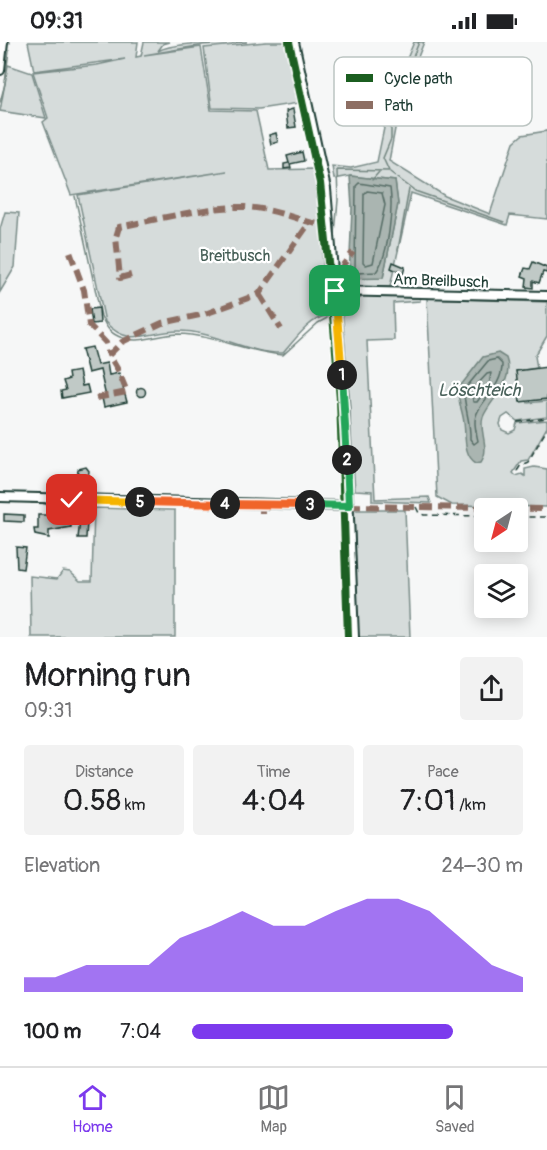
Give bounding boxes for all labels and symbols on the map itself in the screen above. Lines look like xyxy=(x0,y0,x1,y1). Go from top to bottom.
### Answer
legend xyxy=(334,57,532,126)
text: Cycle path xyxy=(384,69,452,89)
text: Path xyxy=(384,96,413,116)
park label: Breitbusch xyxy=(200,246,270,266)
pin xyxy=(309,265,360,316)
street label: Am Breilbusch xyxy=(393,269,489,293)
pin: 1 xyxy=(327,360,357,390)
water label: Löschteich xyxy=(438,379,522,402)
pin: 2 xyxy=(332,445,362,475)
pin xyxy=(46,474,97,525)
pin: 5 xyxy=(125,487,155,517)
pin: 4 xyxy=(210,489,240,519)
pin: 3 xyxy=(295,490,325,520)
north arrow xyxy=(474,498,528,552)

